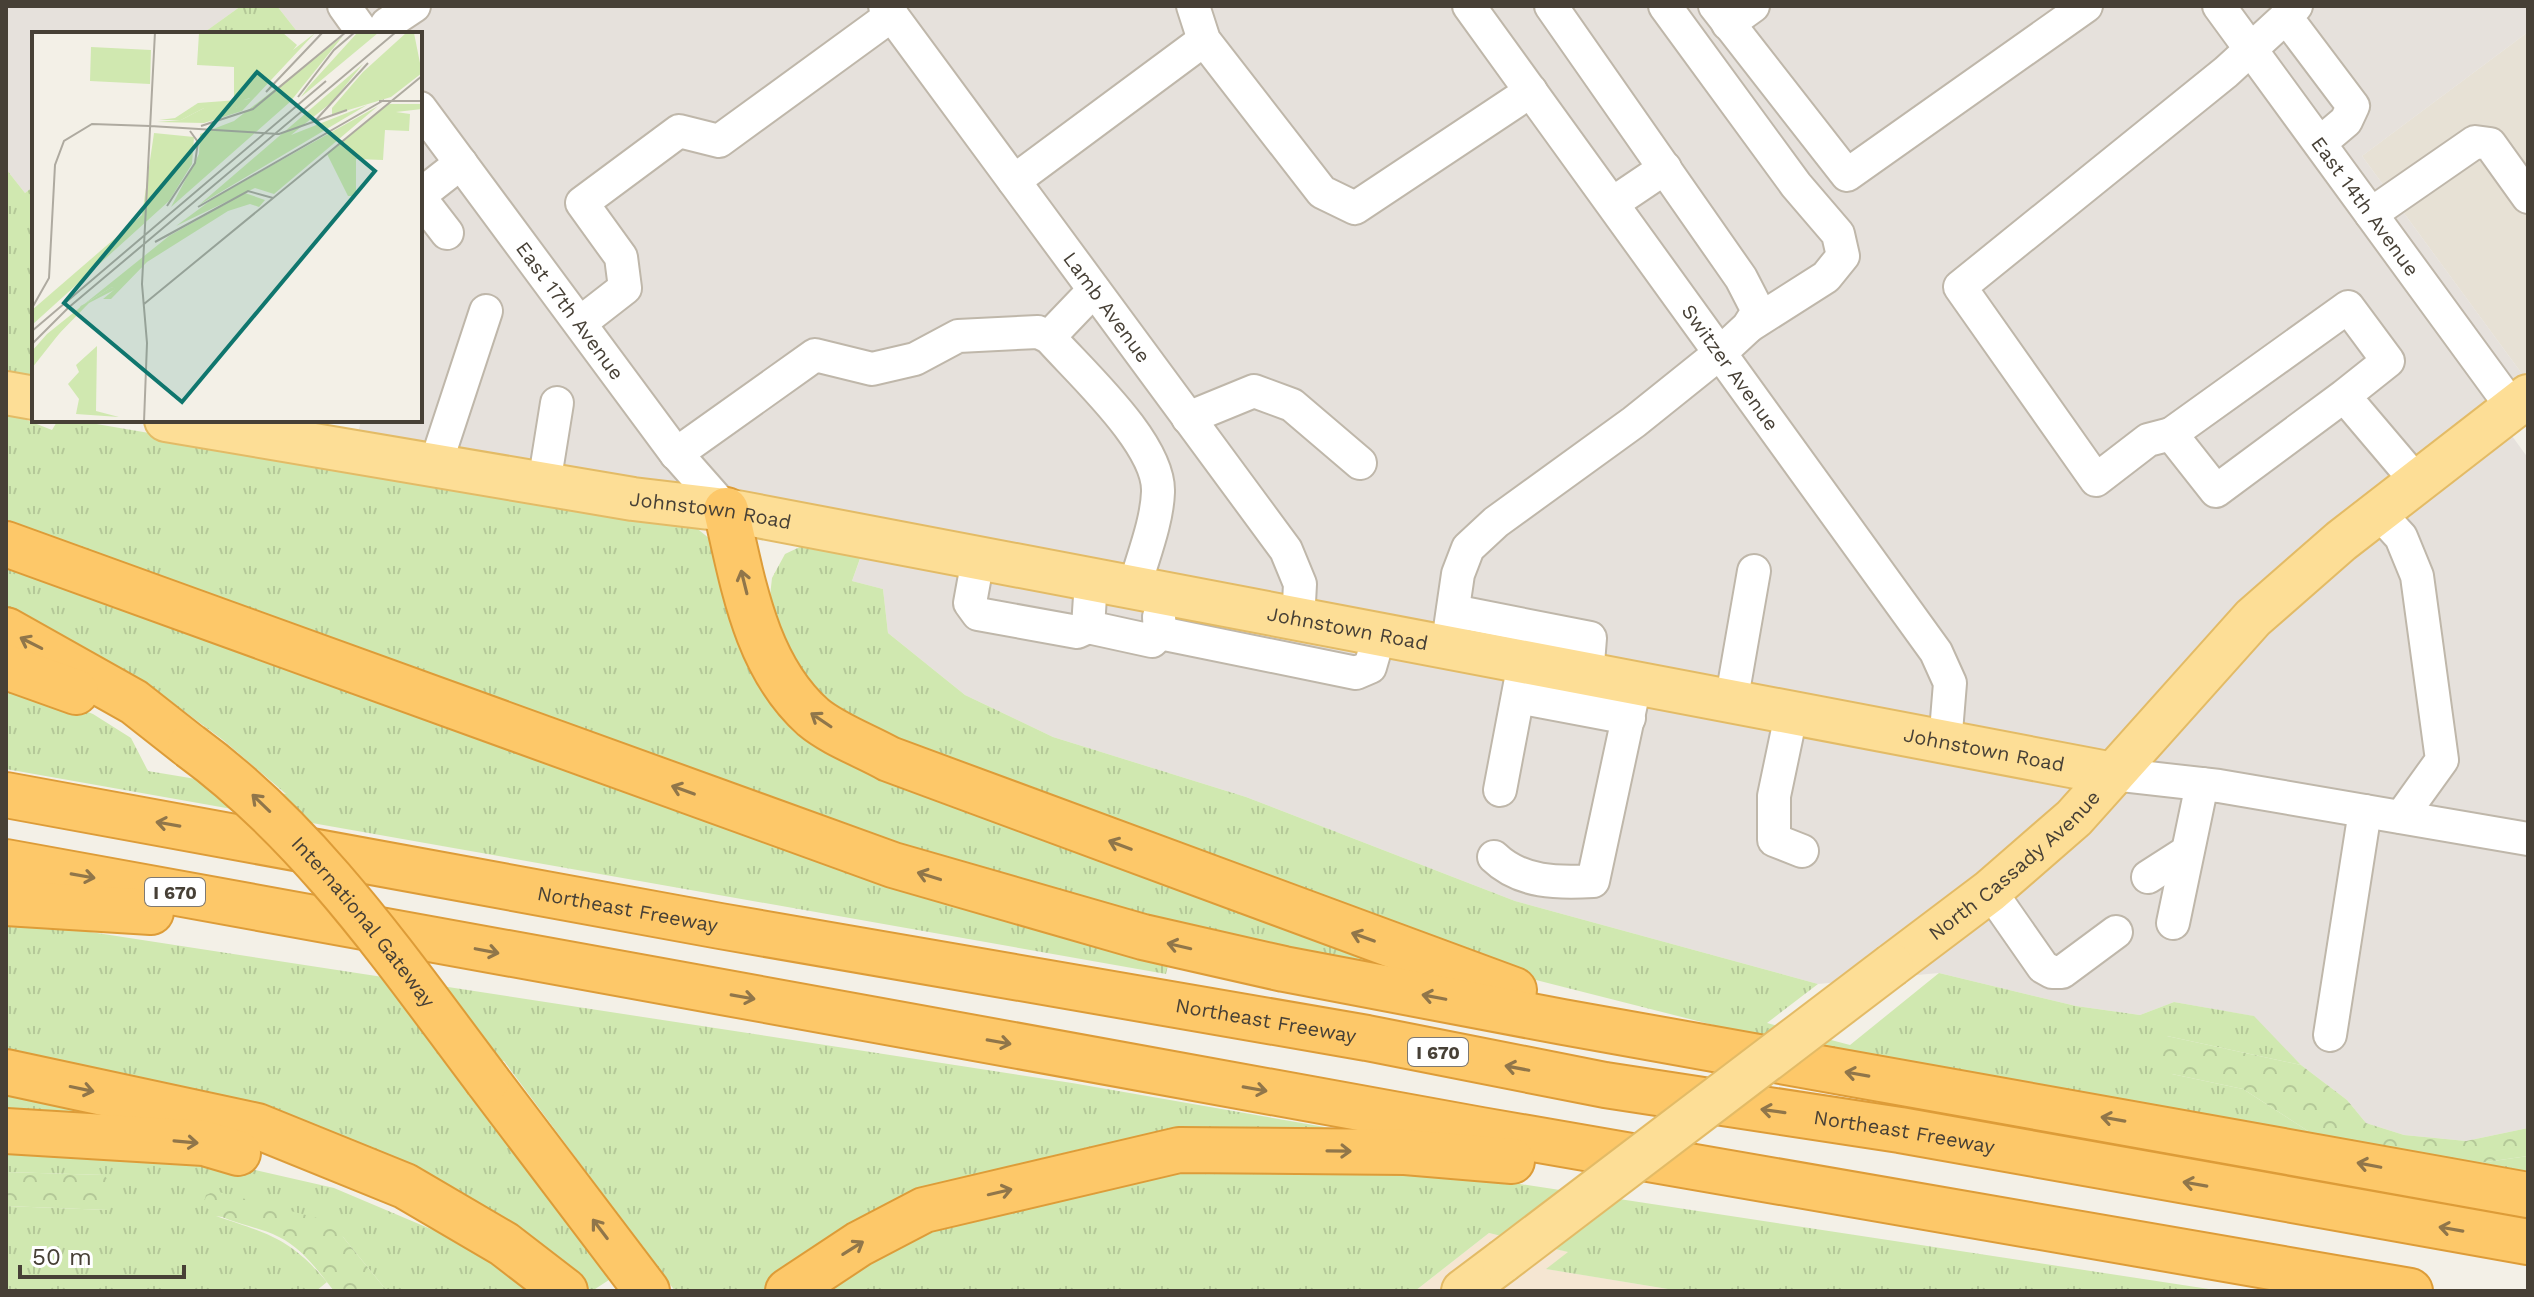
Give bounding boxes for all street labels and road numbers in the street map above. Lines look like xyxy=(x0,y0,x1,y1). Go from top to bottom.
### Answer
street label: East 14th Avenue xyxy=(2306,132,2424,281)
street label: East 17th Avenue xyxy=(511,237,629,384)
street label: Lamb Avenue xyxy=(1058,247,1156,367)
street label: Switzer Avenue xyxy=(1677,300,1784,435)
street label: Johnstown Road xyxy=(628,487,793,534)
street label: Johnstown Road xyxy=(1265,601,1430,655)
street label: Johnstown Road xyxy=(1902,722,2067,777)
street label: North Cassady Avenue xyxy=(1924,785,2105,945)
street label: International Gateway xyxy=(287,831,441,1013)
road number: I 670 xyxy=(145,878,205,906)
street label: Northeast Freeway xyxy=(535,881,721,938)
street label: Northeast Freeway xyxy=(1174,993,1359,1048)
road number: I 670 xyxy=(1408,1038,1468,1066)
street label: Northeast Freeway xyxy=(1812,1105,1997,1159)

